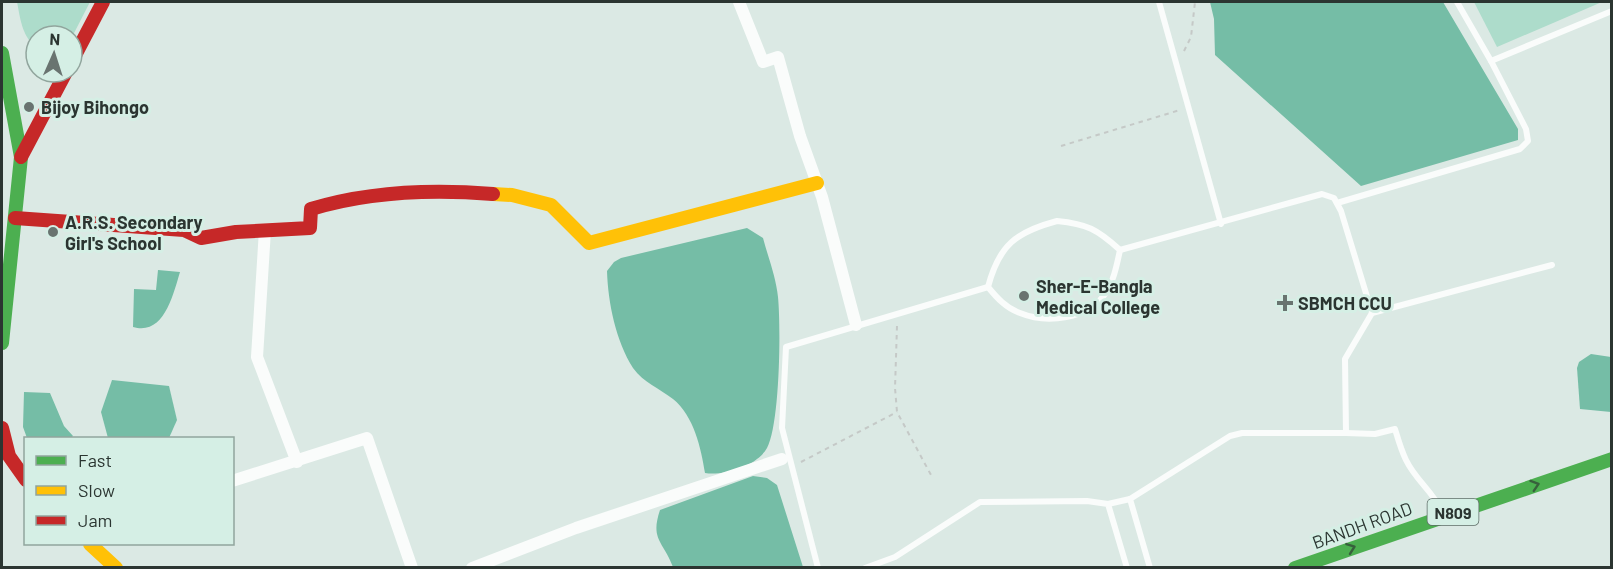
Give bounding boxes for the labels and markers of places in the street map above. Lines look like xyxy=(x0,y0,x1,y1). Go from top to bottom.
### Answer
place label: Bijoy Bihongo xyxy=(41,96,149,118)
marker: Bijoy Bihongo xyxy=(22,100,36,114)
place label: A.R.S. Secondary Girl's School xyxy=(65,211,203,254)
marker: A.R.S. Secondary Girl's School xyxy=(46,225,60,239)
place label: Sher-E-Bangla Medical College xyxy=(1036,275,1160,318)
marker: Sher-E-Bangla Medical College xyxy=(1017,289,1031,303)
place label: SBMCH CCU xyxy=(1298,292,1392,314)
marker: SBMCH CCU xyxy=(1276,294,1294,312)

